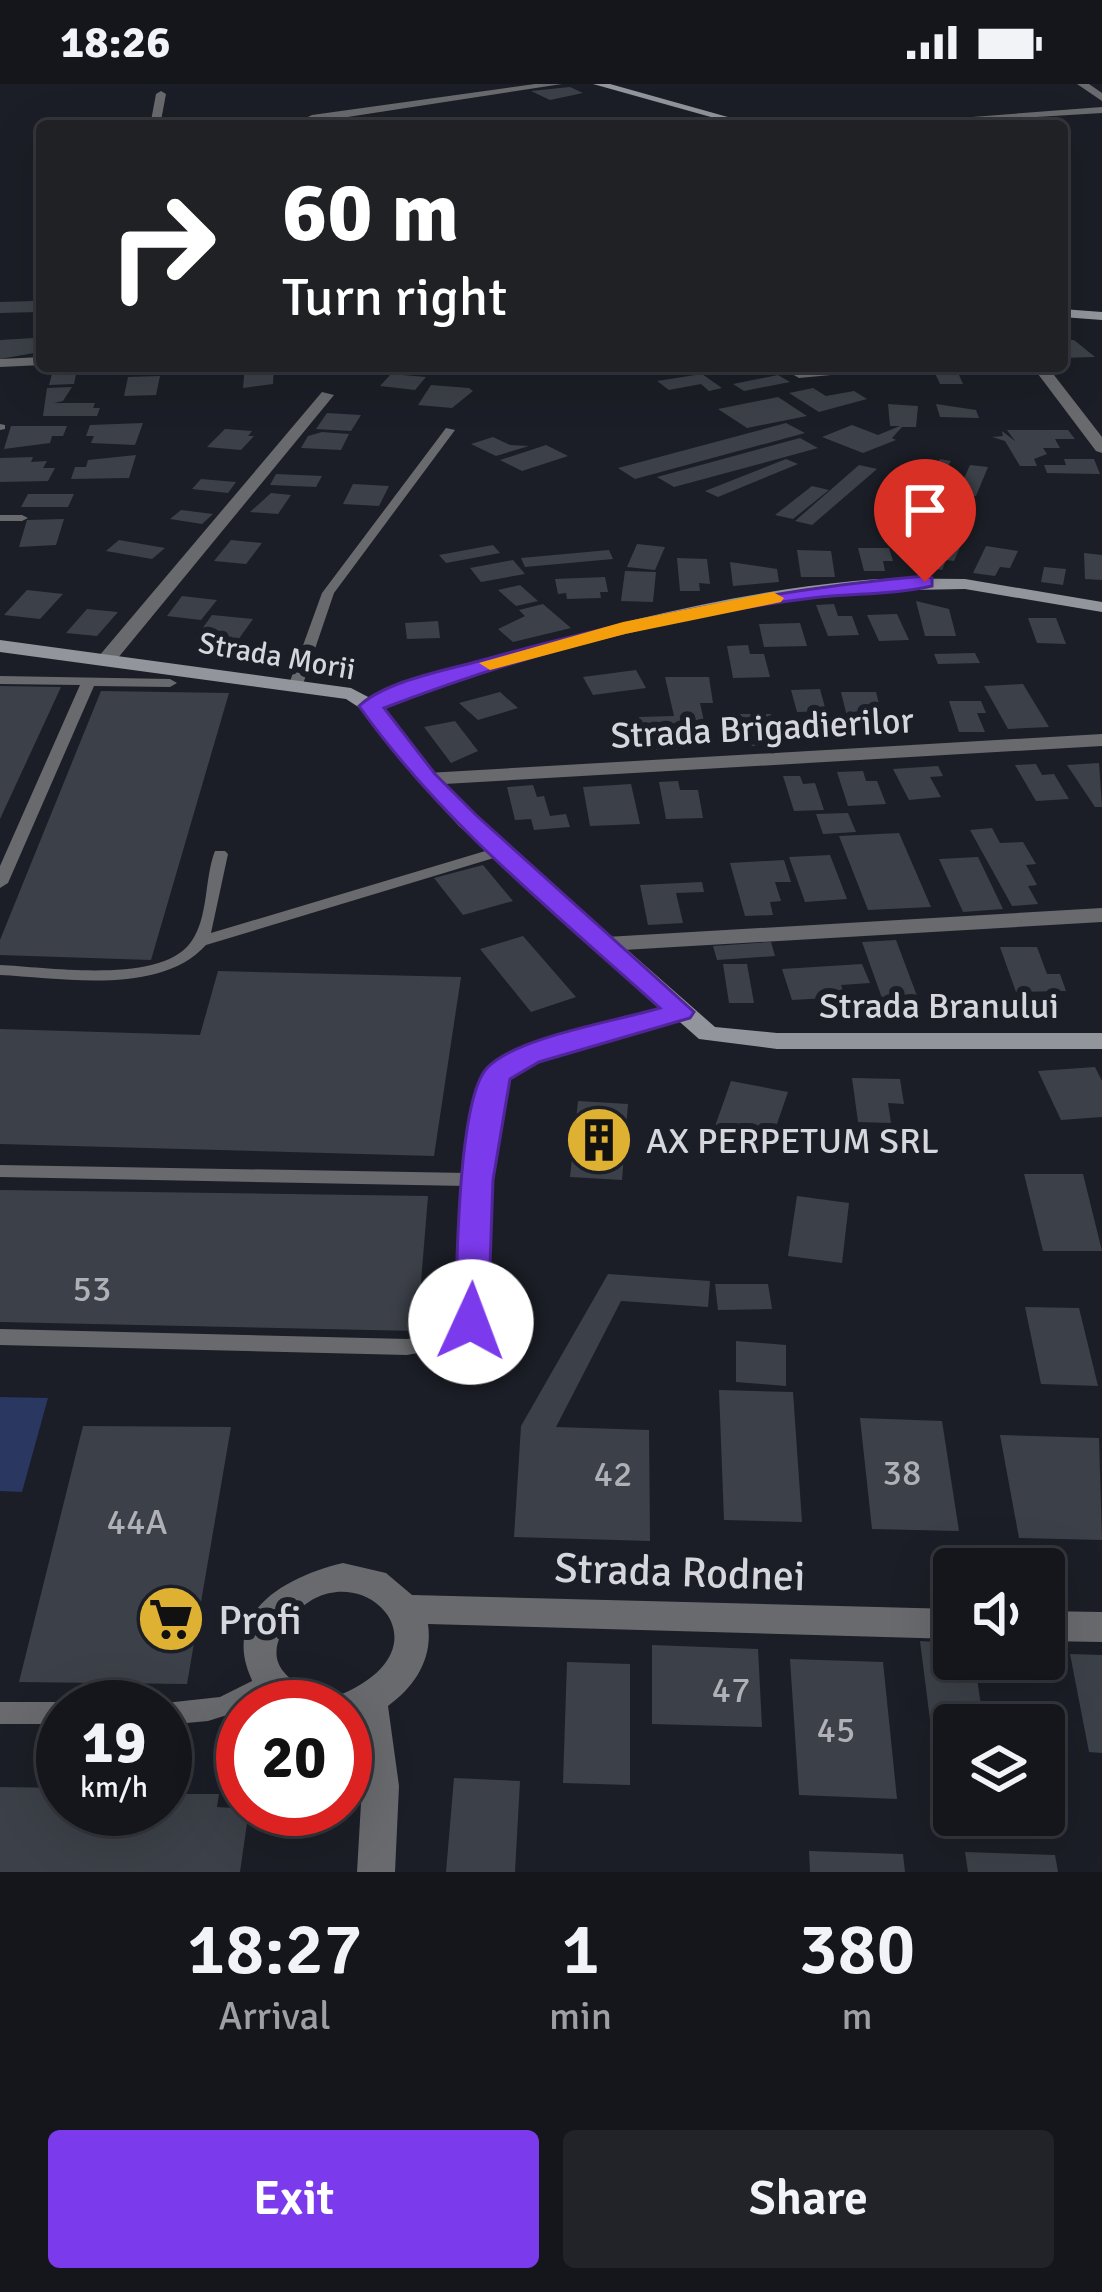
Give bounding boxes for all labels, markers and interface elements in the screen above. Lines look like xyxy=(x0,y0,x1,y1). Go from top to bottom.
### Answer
text: 18:26 xyxy=(60,15,170,70)
text: 60 m xyxy=(282,161,459,265)
icon: right xyxy=(84,168,240,324)
text: Turn right xyxy=(282,264,507,331)
pin xyxy=(874,459,976,582)
icon: arrive xyxy=(892,477,958,543)
street label: Strada Morii xyxy=(196,625,358,688)
street label: Strada Brigadierilor xyxy=(609,698,916,759)
street label: Strada Branului xyxy=(819,984,1059,1029)
building icon: AX PERPETUM SRL xyxy=(564,1105,634,1175)
place label: AX PERPETUM SRL xyxy=(646,1119,939,1164)
position arrow xyxy=(408,1259,534,1385)
house number: 53 xyxy=(73,1267,111,1312)
house number: 38 xyxy=(883,1451,921,1496)
house number: 42 xyxy=(594,1452,632,1497)
house number: 44A xyxy=(107,1500,167,1545)
street label: Strada Rodnei xyxy=(554,1543,806,1602)
map controls xyxy=(933,1548,1065,1836)
button: sound xyxy=(933,1548,1065,1680)
supermarket icon: Profi xyxy=(136,1584,206,1654)
place label: Profi xyxy=(218,1595,302,1646)
house number: 47 xyxy=(712,1668,750,1713)
speed limit sign: 20 xyxy=(216,1680,372,1836)
button: layers xyxy=(933,1704,1065,1836)
text: 19 xyxy=(82,1706,146,1780)
house number: 45 xyxy=(817,1708,855,1753)
text: km/h xyxy=(80,1769,148,1806)
text: 18:27 xyxy=(187,1905,362,1994)
text: 1 xyxy=(561,1905,600,1994)
text: 380 xyxy=(799,1905,915,1994)
text: Arrival xyxy=(218,1992,331,2040)
text: min xyxy=(549,1992,612,2040)
text: m xyxy=(841,1992,873,2040)
button: Exit xyxy=(48,2130,539,2268)
button: Share xyxy=(563,2130,1054,2268)

